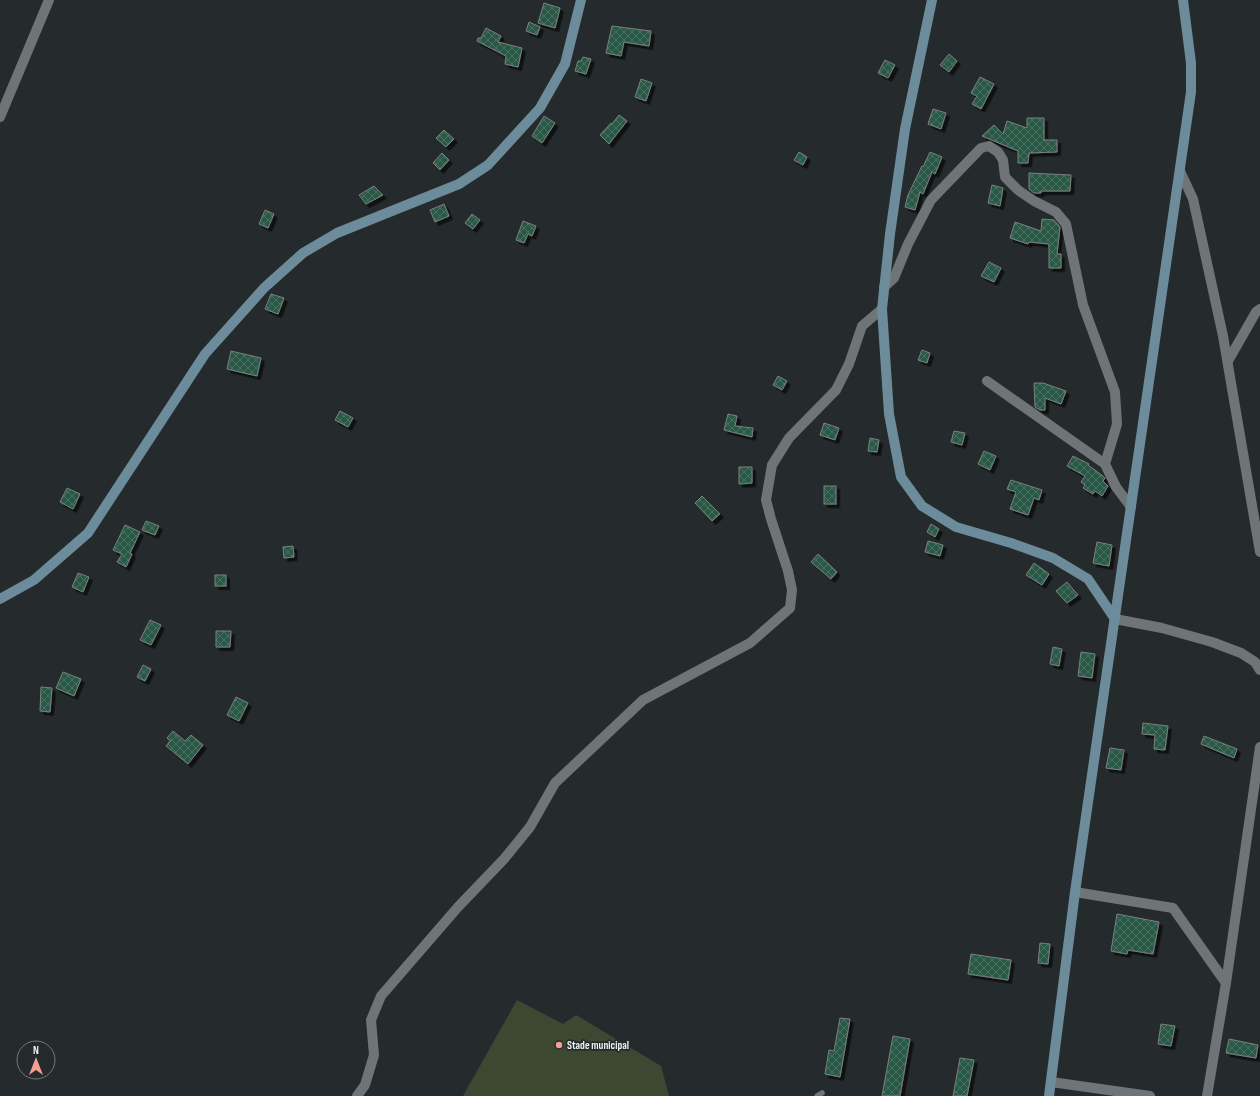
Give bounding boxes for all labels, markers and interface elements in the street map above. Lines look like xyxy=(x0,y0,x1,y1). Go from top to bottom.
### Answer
place label: Stade municipal xyxy=(567,1039,629,1052)
north arrow xyxy=(16,1040,56,1080)
marker: Stade municipal xyxy=(554,1040,564,1050)
text: N xyxy=(33,1044,39,1057)

